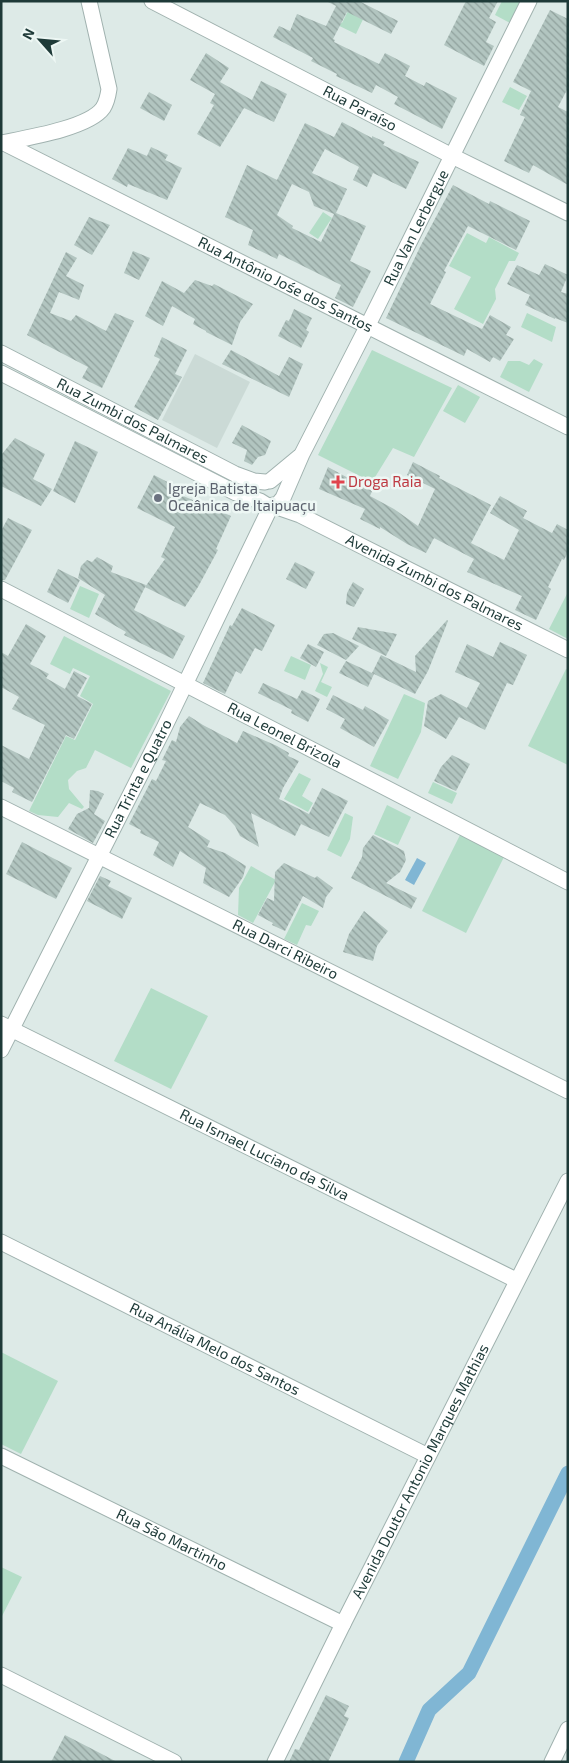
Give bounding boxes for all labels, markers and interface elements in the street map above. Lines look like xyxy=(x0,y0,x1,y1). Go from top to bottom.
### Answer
north arrow xyxy=(15,15,65,65)
text: N xyxy=(18,26,38,42)
street label: Rua Paraíso xyxy=(320,81,400,134)
street label: Rua Van Lerbergue xyxy=(379,166,452,288)
street label: Rua Antônio Jośe dos Santos xyxy=(195,232,376,335)
street label: Rua Zumbi dos Palmares xyxy=(54,374,212,467)
place label: Droga Raia xyxy=(348,472,422,490)
marker: Droga Raia xyxy=(332,476,344,488)
place label: Igreja Batista Oceânica de Itaipuaçu xyxy=(168,479,316,515)
marker: Igreja Batista Oceânica de Itaipuaçu xyxy=(152,492,164,504)
street label: Avenida Zumbi dos Palmares xyxy=(343,530,526,634)
street label: Rua Leonel Brizola xyxy=(225,698,345,771)
street label: Rua Trinta e Quatro xyxy=(100,716,175,841)
street label: Rua Darci Ribeiro xyxy=(230,915,342,982)
street label: Rua Ismael Luciano da Silva xyxy=(177,1104,352,1204)
street label: Rua Anália Melo dos Santos xyxy=(127,1298,303,1398)
street label: Avenida Doutor Antonio Marques Mathias xyxy=(347,1341,492,1601)
street label: Rua São Martinho xyxy=(114,1504,230,1574)

